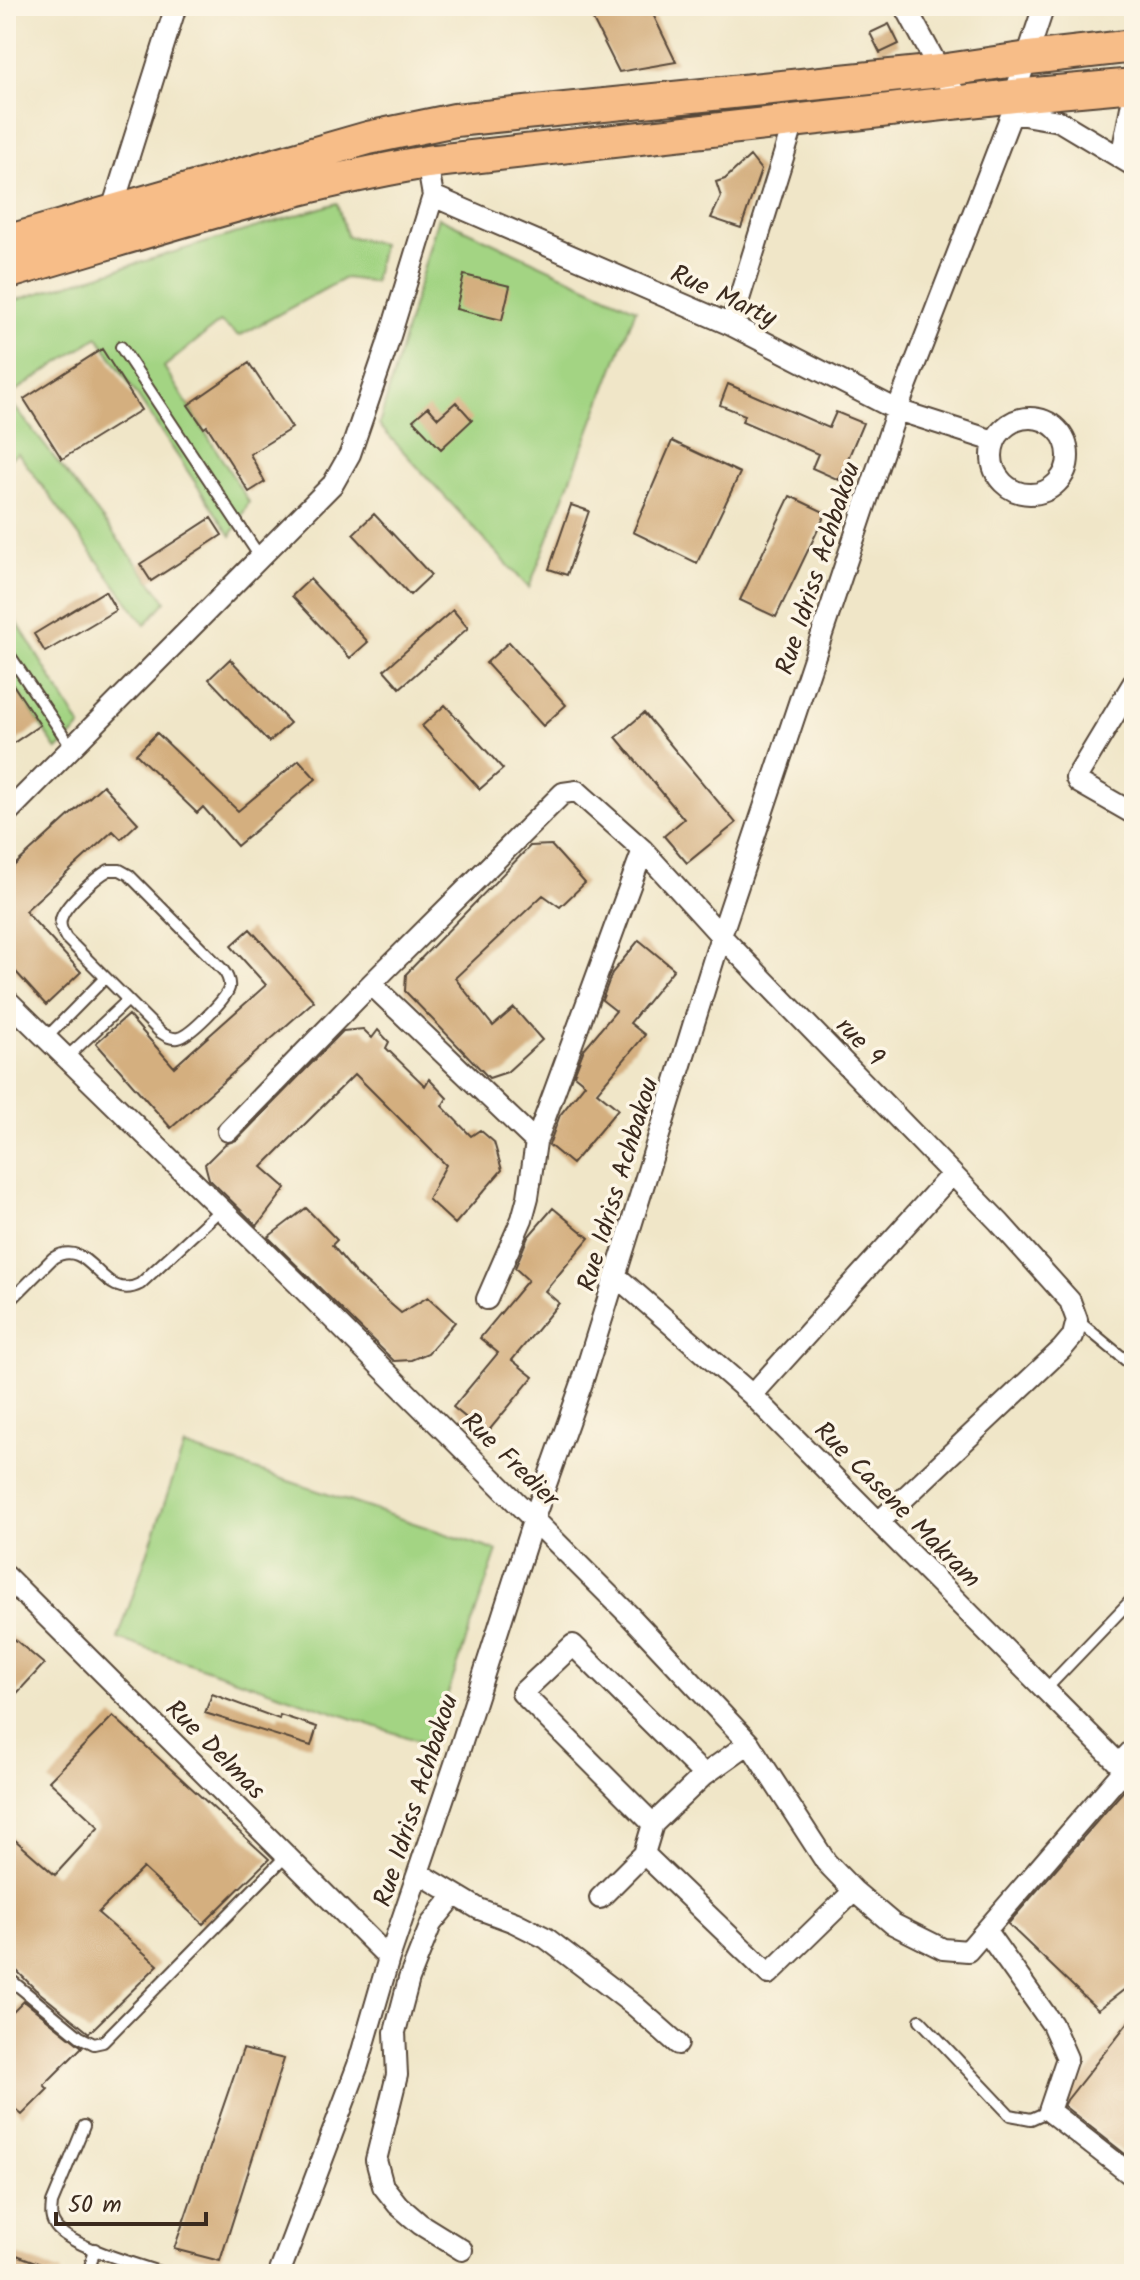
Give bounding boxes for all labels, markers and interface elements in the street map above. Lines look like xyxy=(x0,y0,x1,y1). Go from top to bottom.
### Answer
street label: Rue Marty xyxy=(663,254,784,340)
street label: Rue Idriss Achbakou xyxy=(765,456,873,681)
street label: rue 9 xyxy=(825,1008,894,1077)
street label: Rue Idriss Achbakou xyxy=(566,1072,672,1297)
street label: Rue Fredier xyxy=(451,1403,570,1519)
street label: Rue Casene Makram xyxy=(803,1412,990,1599)
street label: Rue Idriss Achbakou xyxy=(363,1688,471,1913)
street label: Rue Delmas xyxy=(154,1690,275,1811)
scale bar xyxy=(56,2176,206,2226)
text: 50 m xyxy=(68,2186,122,2225)

